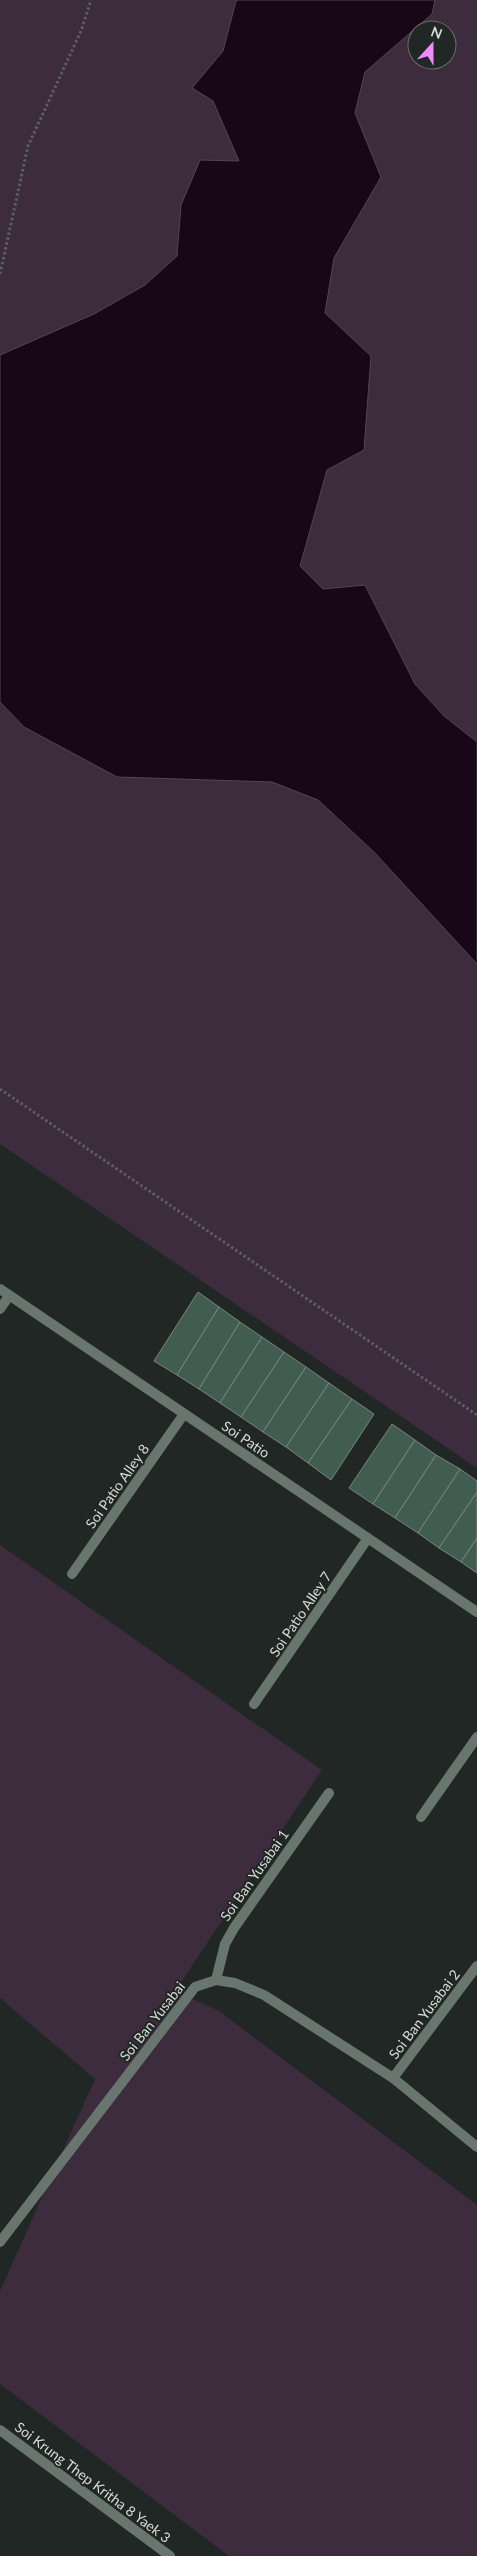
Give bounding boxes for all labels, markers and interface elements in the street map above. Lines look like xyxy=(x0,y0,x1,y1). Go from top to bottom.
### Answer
north arrow xyxy=(407,20,457,70)
text: N xyxy=(429,23,445,42)
street label: Soi Patio xyxy=(219,1417,273,1461)
street label: Soi Patio Alley 8 xyxy=(82,1441,152,1531)
street label: Soi Patio Alley 7 xyxy=(265,1568,335,1660)
street label: Soi Ban Yusabai 1 xyxy=(216,1826,292,1924)
street label: Soi Ban Yusabai 2 xyxy=(385,1966,463,2062)
street label: Soi Ban Yusabai xyxy=(116,1978,188,2064)
street label: Soi Krung Thep Kritha 8 Yaek 3 xyxy=(12,2418,174,2546)

